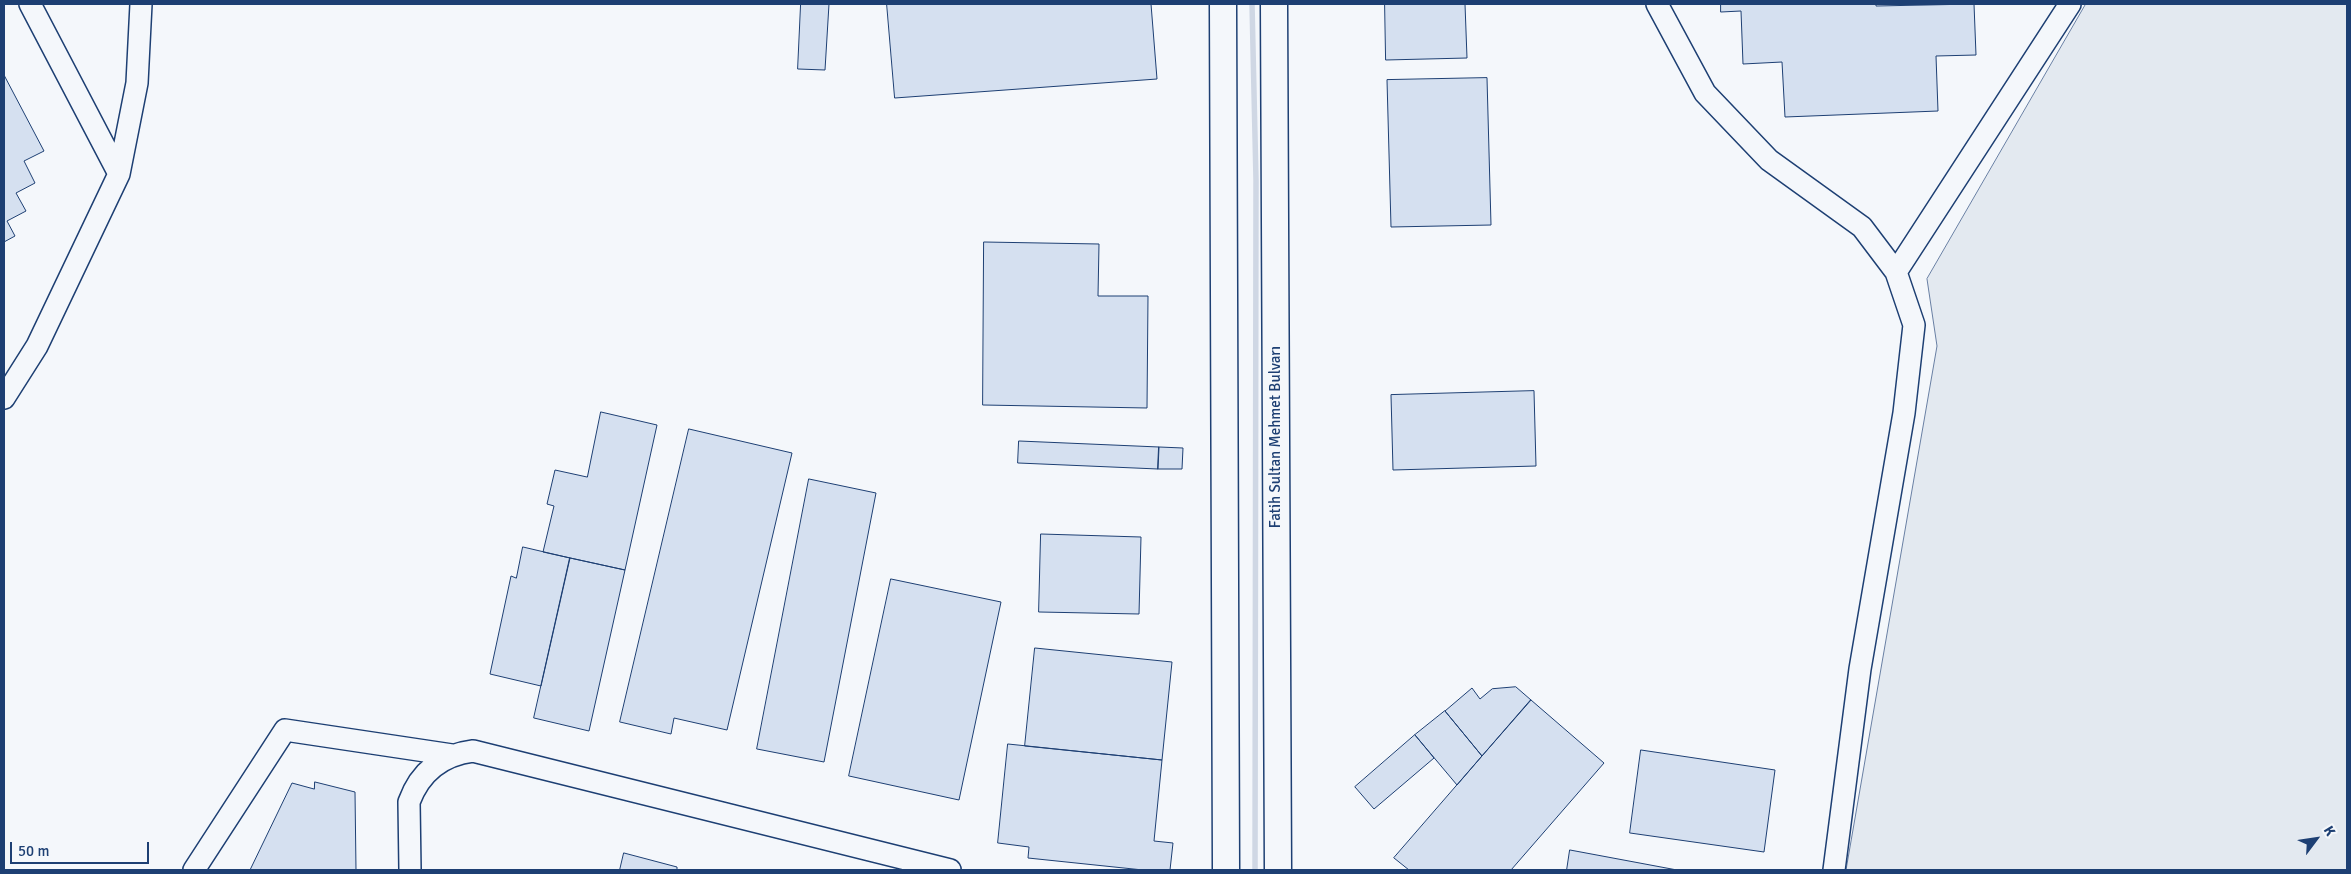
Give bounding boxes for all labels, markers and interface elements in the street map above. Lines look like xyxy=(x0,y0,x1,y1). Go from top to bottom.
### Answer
street label: Fatih Sultan Mehmet Bulvarı xyxy=(1267,346,1285,528)
north arrow xyxy=(2291,814,2341,864)
text: K xyxy=(2320,823,2339,839)
scale bar xyxy=(12,832,151,864)
text: 50 m xyxy=(18,842,49,860)

